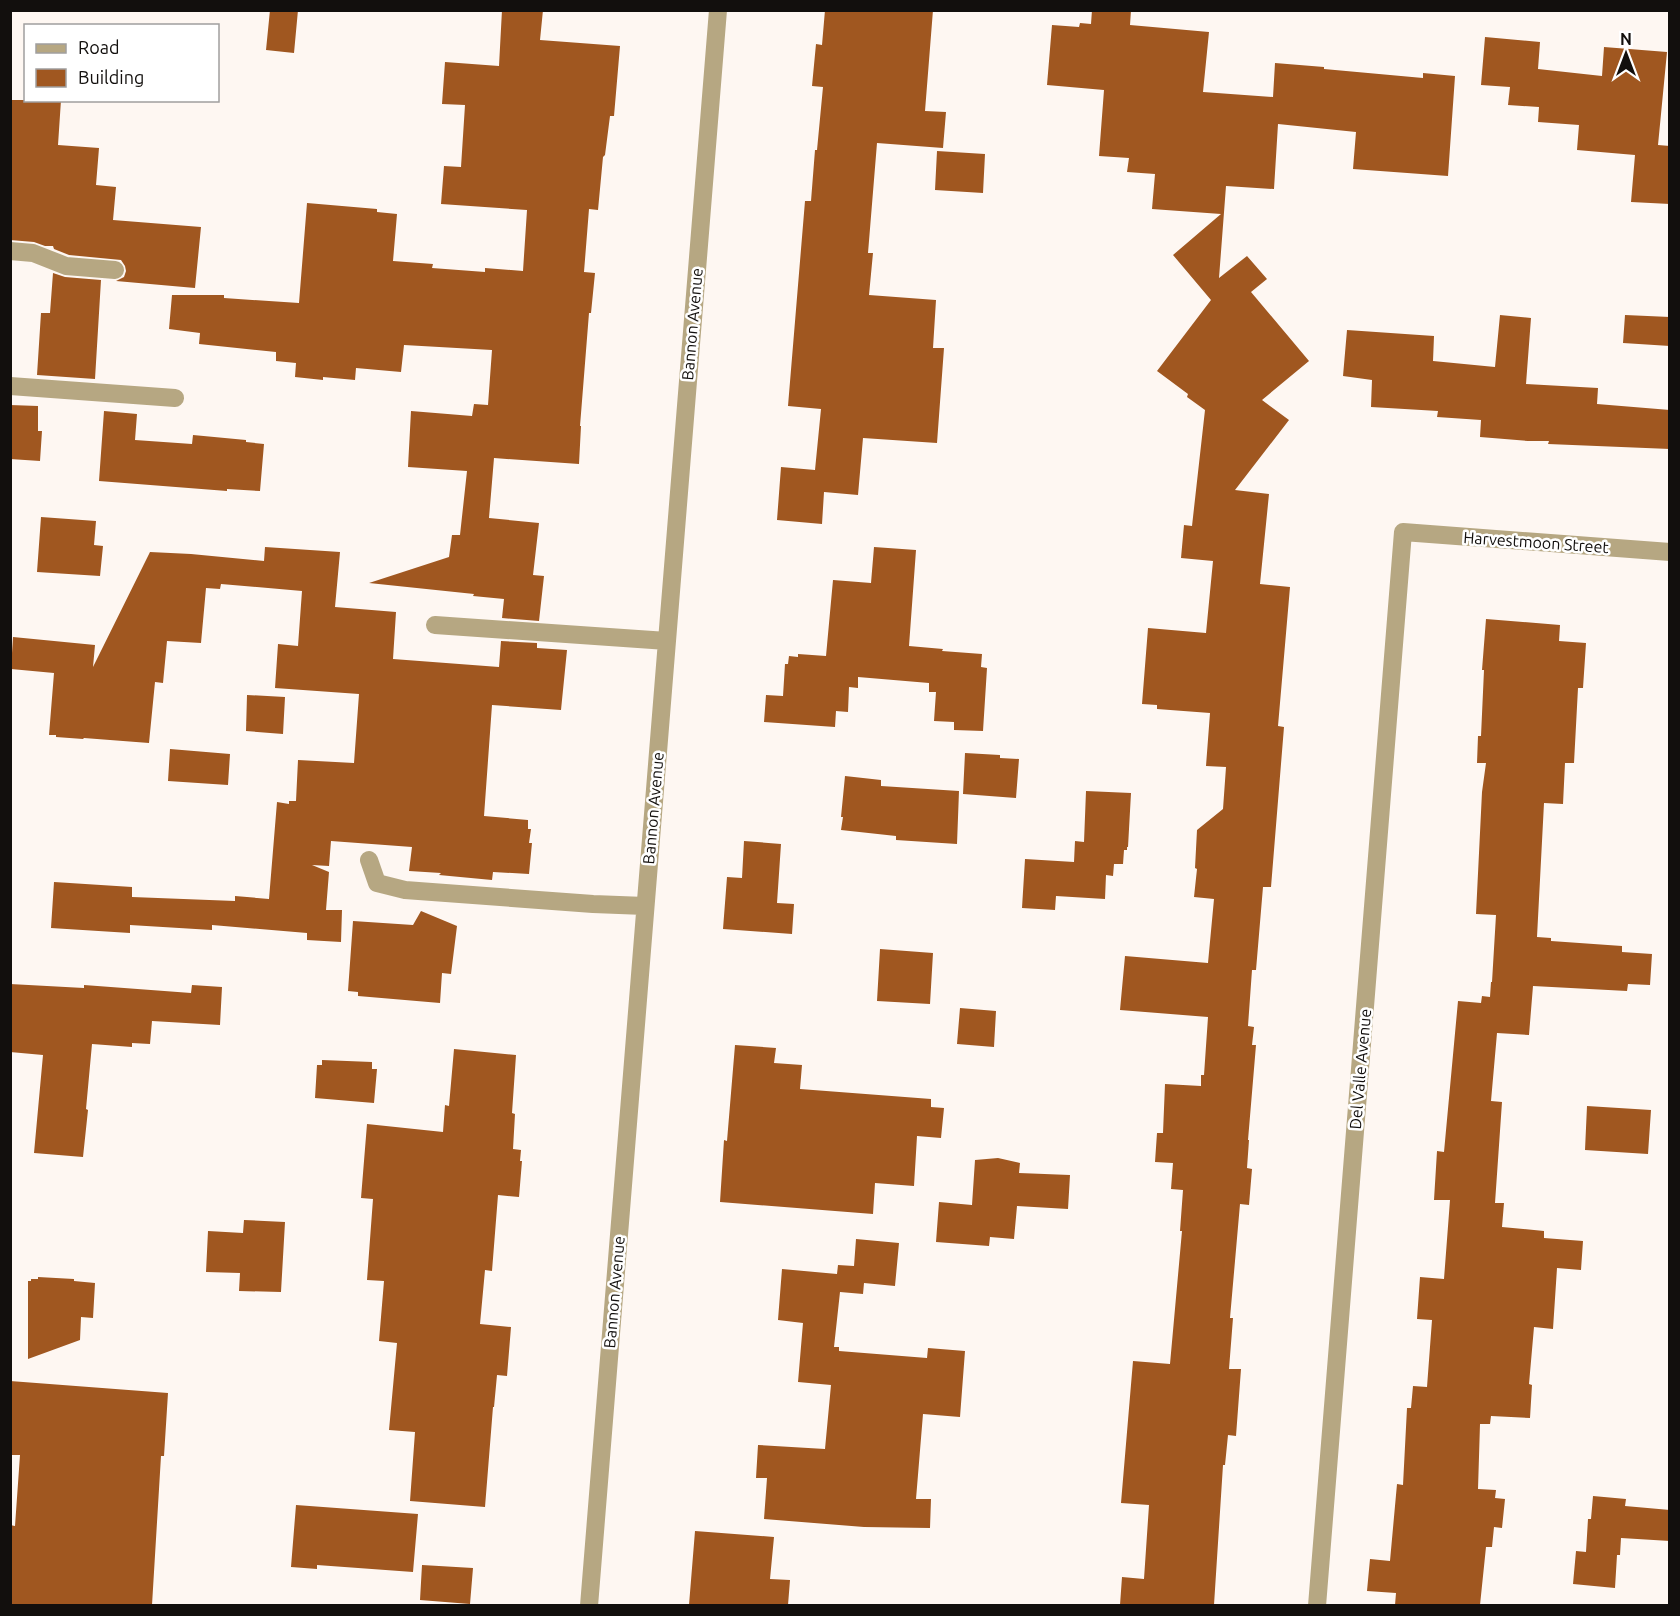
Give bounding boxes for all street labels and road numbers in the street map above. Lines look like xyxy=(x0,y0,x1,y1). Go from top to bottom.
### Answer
street label: Bannon Avenue xyxy=(678,267,706,381)
street label: Harvestmoon Street xyxy=(1463,528,1610,556)
street label: Bannon Avenue xyxy=(639,751,667,865)
street label: Del Valle Avenue xyxy=(1346,1008,1374,1130)
street label: Bannon Avenue xyxy=(600,1235,628,1349)

